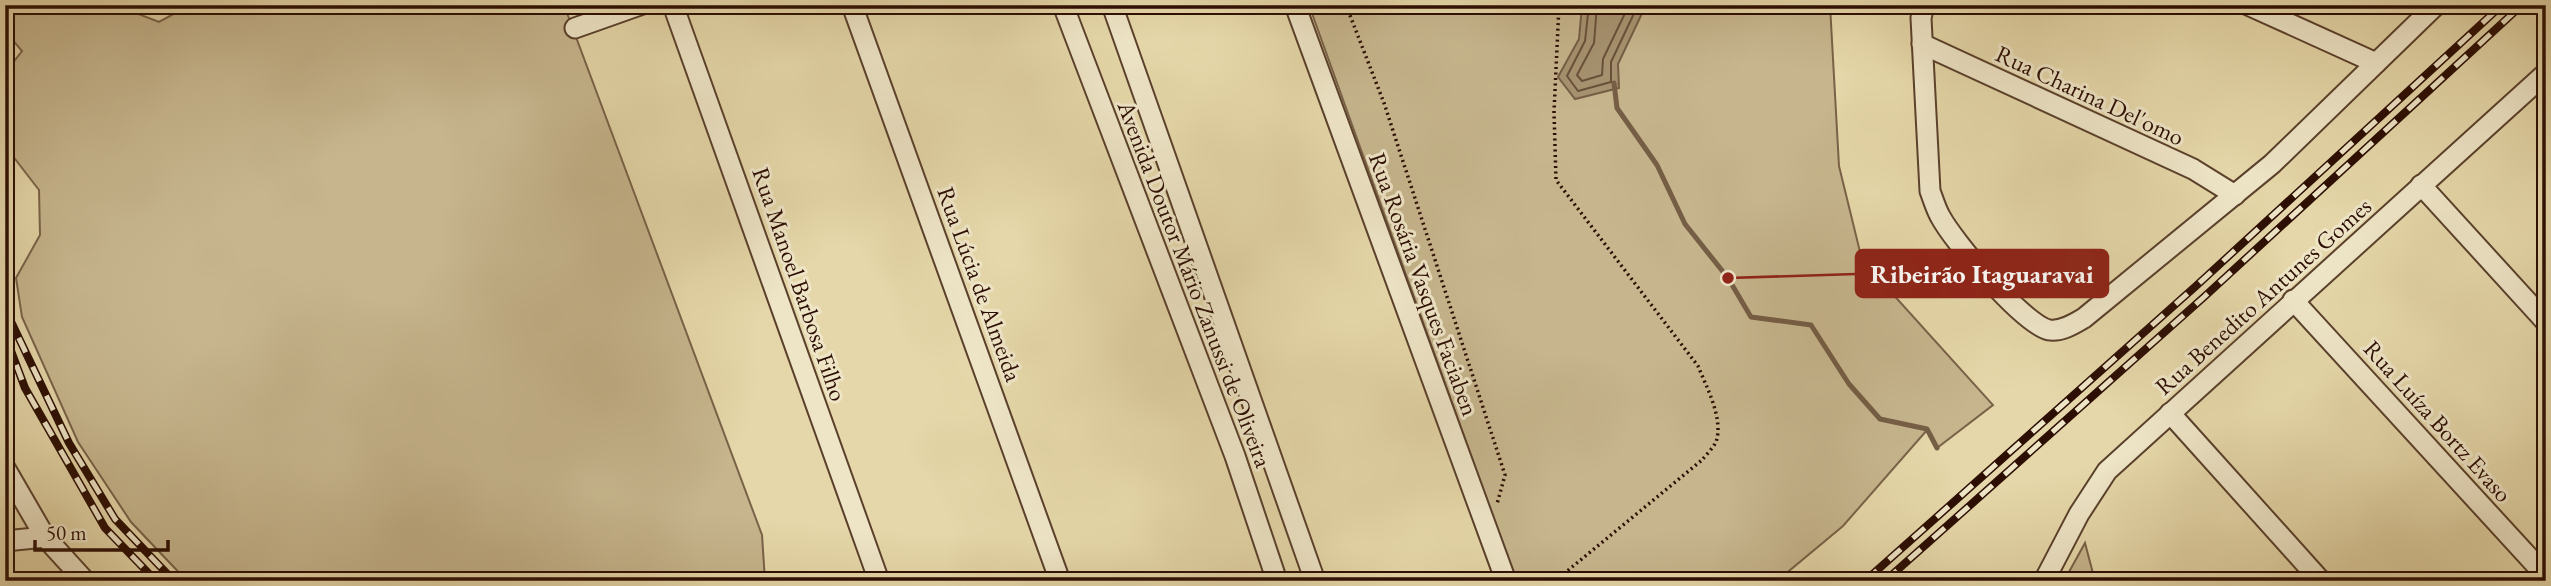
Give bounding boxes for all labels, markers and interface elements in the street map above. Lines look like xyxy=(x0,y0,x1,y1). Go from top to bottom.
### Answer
street label: Rua Charina Del'omo xyxy=(1991,38,2189,152)
street label: Avenida Doutor Mário Zanussi de Oliveira xyxy=(1110,95,1279,472)
street label: Rua Rosária Vasques Faciaben xyxy=(1362,148,1486,420)
street label: Rua Manoel Barbosa Filho xyxy=(745,163,855,405)
street label: Rua Lúcia de Almeida xyxy=(930,182,1030,386)
street label: Rua Benedito Antunes Gomes xyxy=(2148,191,2378,401)
callout: Ribeirão Itaguaravai xyxy=(1856,250,2108,297)
text: Ribeirão Itaguaravai xyxy=(1870,257,2094,291)
street label: Rua Luíza Bortz Evaso xyxy=(2357,333,2519,509)
scale bar xyxy=(35,509,168,553)
text: 50 m xyxy=(46,519,87,546)

